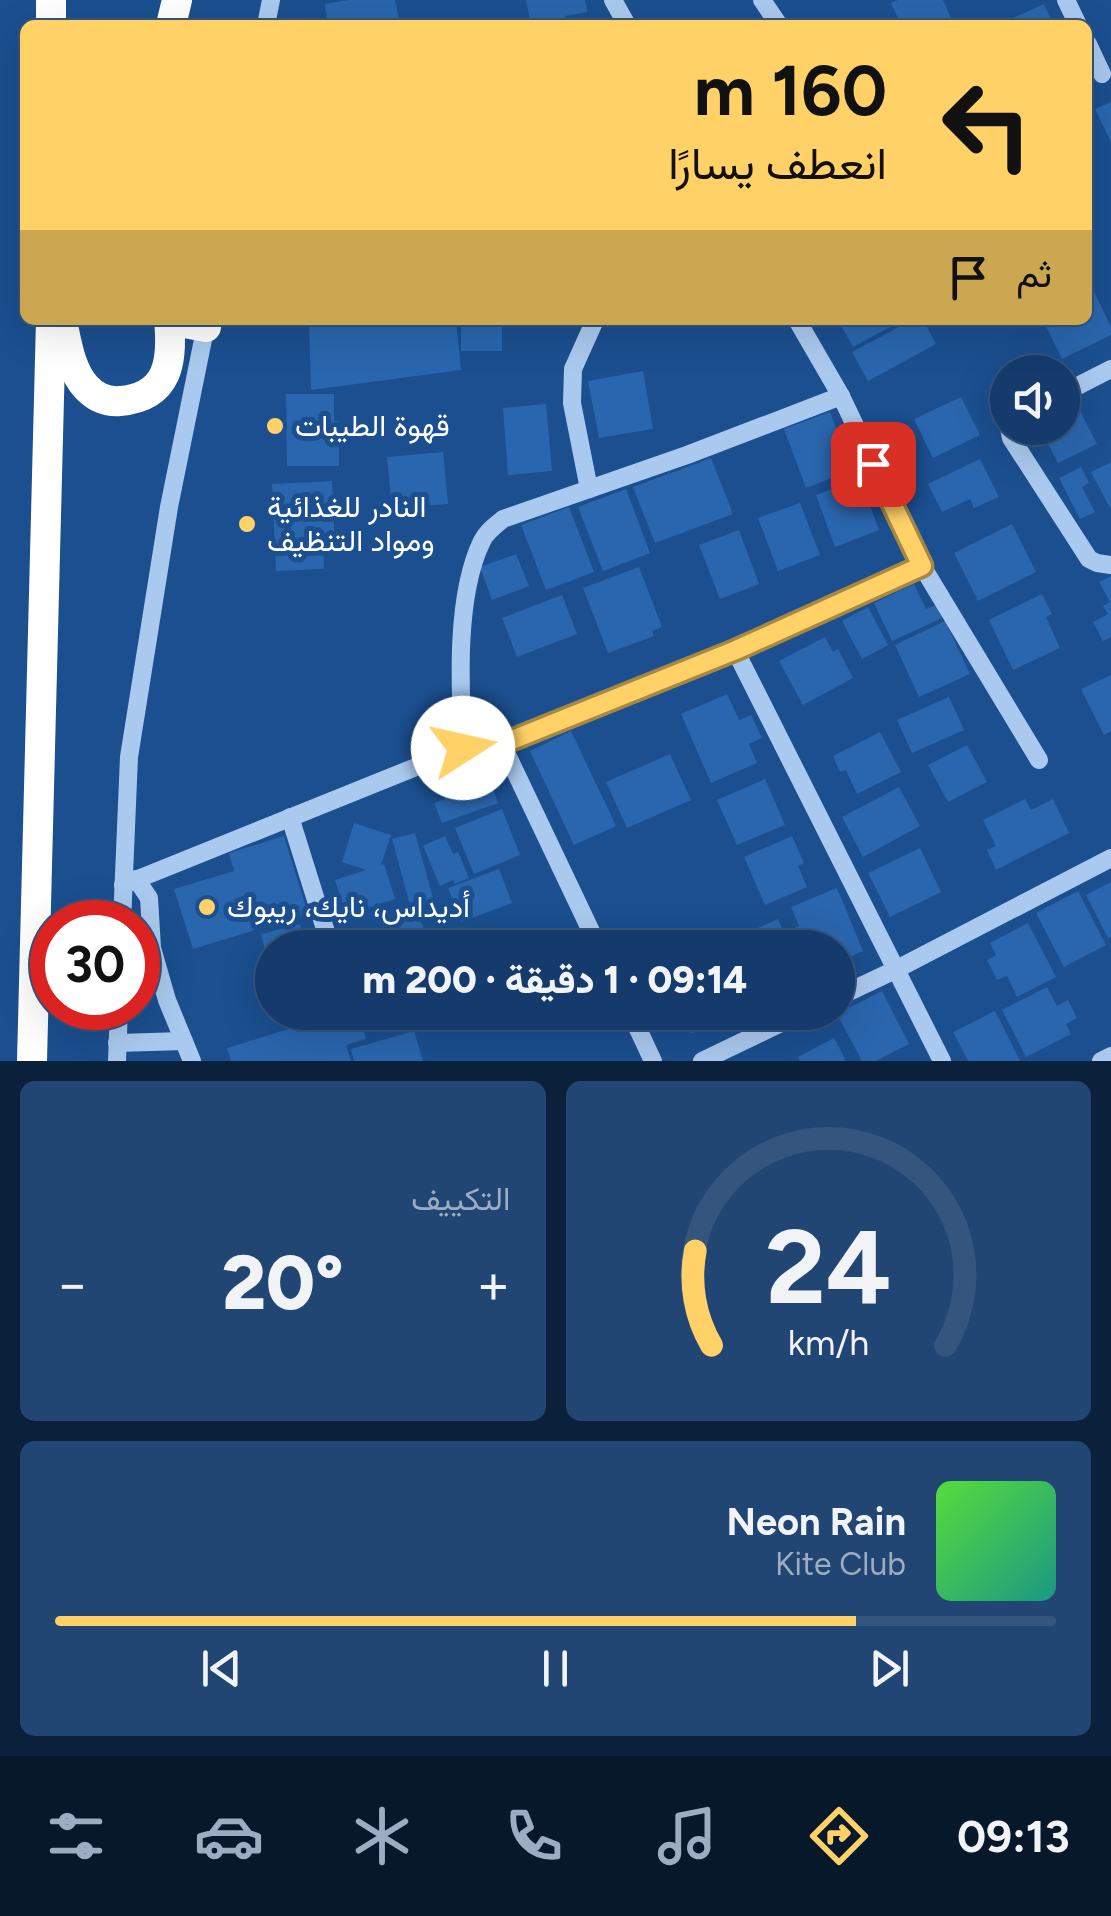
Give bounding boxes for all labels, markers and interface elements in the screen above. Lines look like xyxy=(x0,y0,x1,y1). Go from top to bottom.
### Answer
text: 160 m xyxy=(694,48,887,133)
icon: left xyxy=(922,60,1052,190)
text: انعطف يسارًا xyxy=(668,136,887,190)
icon: arrive xyxy=(941,250,996,305)
text: ثم xyxy=(1016,251,1052,297)
map controls xyxy=(990,355,1080,445)
button: sound xyxy=(990,355,1080,445)
place label: قهوة الطيبات xyxy=(295,407,450,444)
marker: قهوة الطيبات xyxy=(264,415,286,437)
pin xyxy=(831,422,916,507)
icon: arrive xyxy=(846,437,901,492)
place label: النادر للغذائية ومواد التنظيف xyxy=(267,488,435,559)
marker: النادر للغذائية ومواد التنظيف xyxy=(236,513,258,535)
position arrow xyxy=(411,696,515,800)
place label: أديداس، نايك، ريبوك xyxy=(227,888,470,925)
marker: أديداس، نايك، ريبوك xyxy=(196,896,218,918)
speed limit sign: 30 xyxy=(30,900,160,1030)
text: 09:14 · 1 دقيقة · 200 m xyxy=(363,957,747,1003)
text: التكييف xyxy=(411,1180,511,1218)
text: 24 xyxy=(765,1204,891,1329)
text: 20° xyxy=(222,1238,344,1328)
text: − xyxy=(55,1251,89,1317)
text: + xyxy=(476,1251,510,1317)
text: km/h xyxy=(787,1321,869,1364)
text: Neon Rain xyxy=(727,1499,906,1545)
text: Kite Club xyxy=(775,1545,906,1583)
icon: previous xyxy=(194,1641,249,1696)
icon: pause xyxy=(528,1641,583,1696)
icon: next xyxy=(862,1641,917,1696)
icon: filters xyxy=(41,1801,111,1871)
icon: car xyxy=(194,1801,264,1871)
icon: climate xyxy=(347,1801,417,1871)
icon: phone xyxy=(499,1801,569,1871)
icon: music xyxy=(652,1801,722,1871)
icon: directions xyxy=(804,1801,874,1871)
text: 09:13 xyxy=(957,1809,1070,1863)

